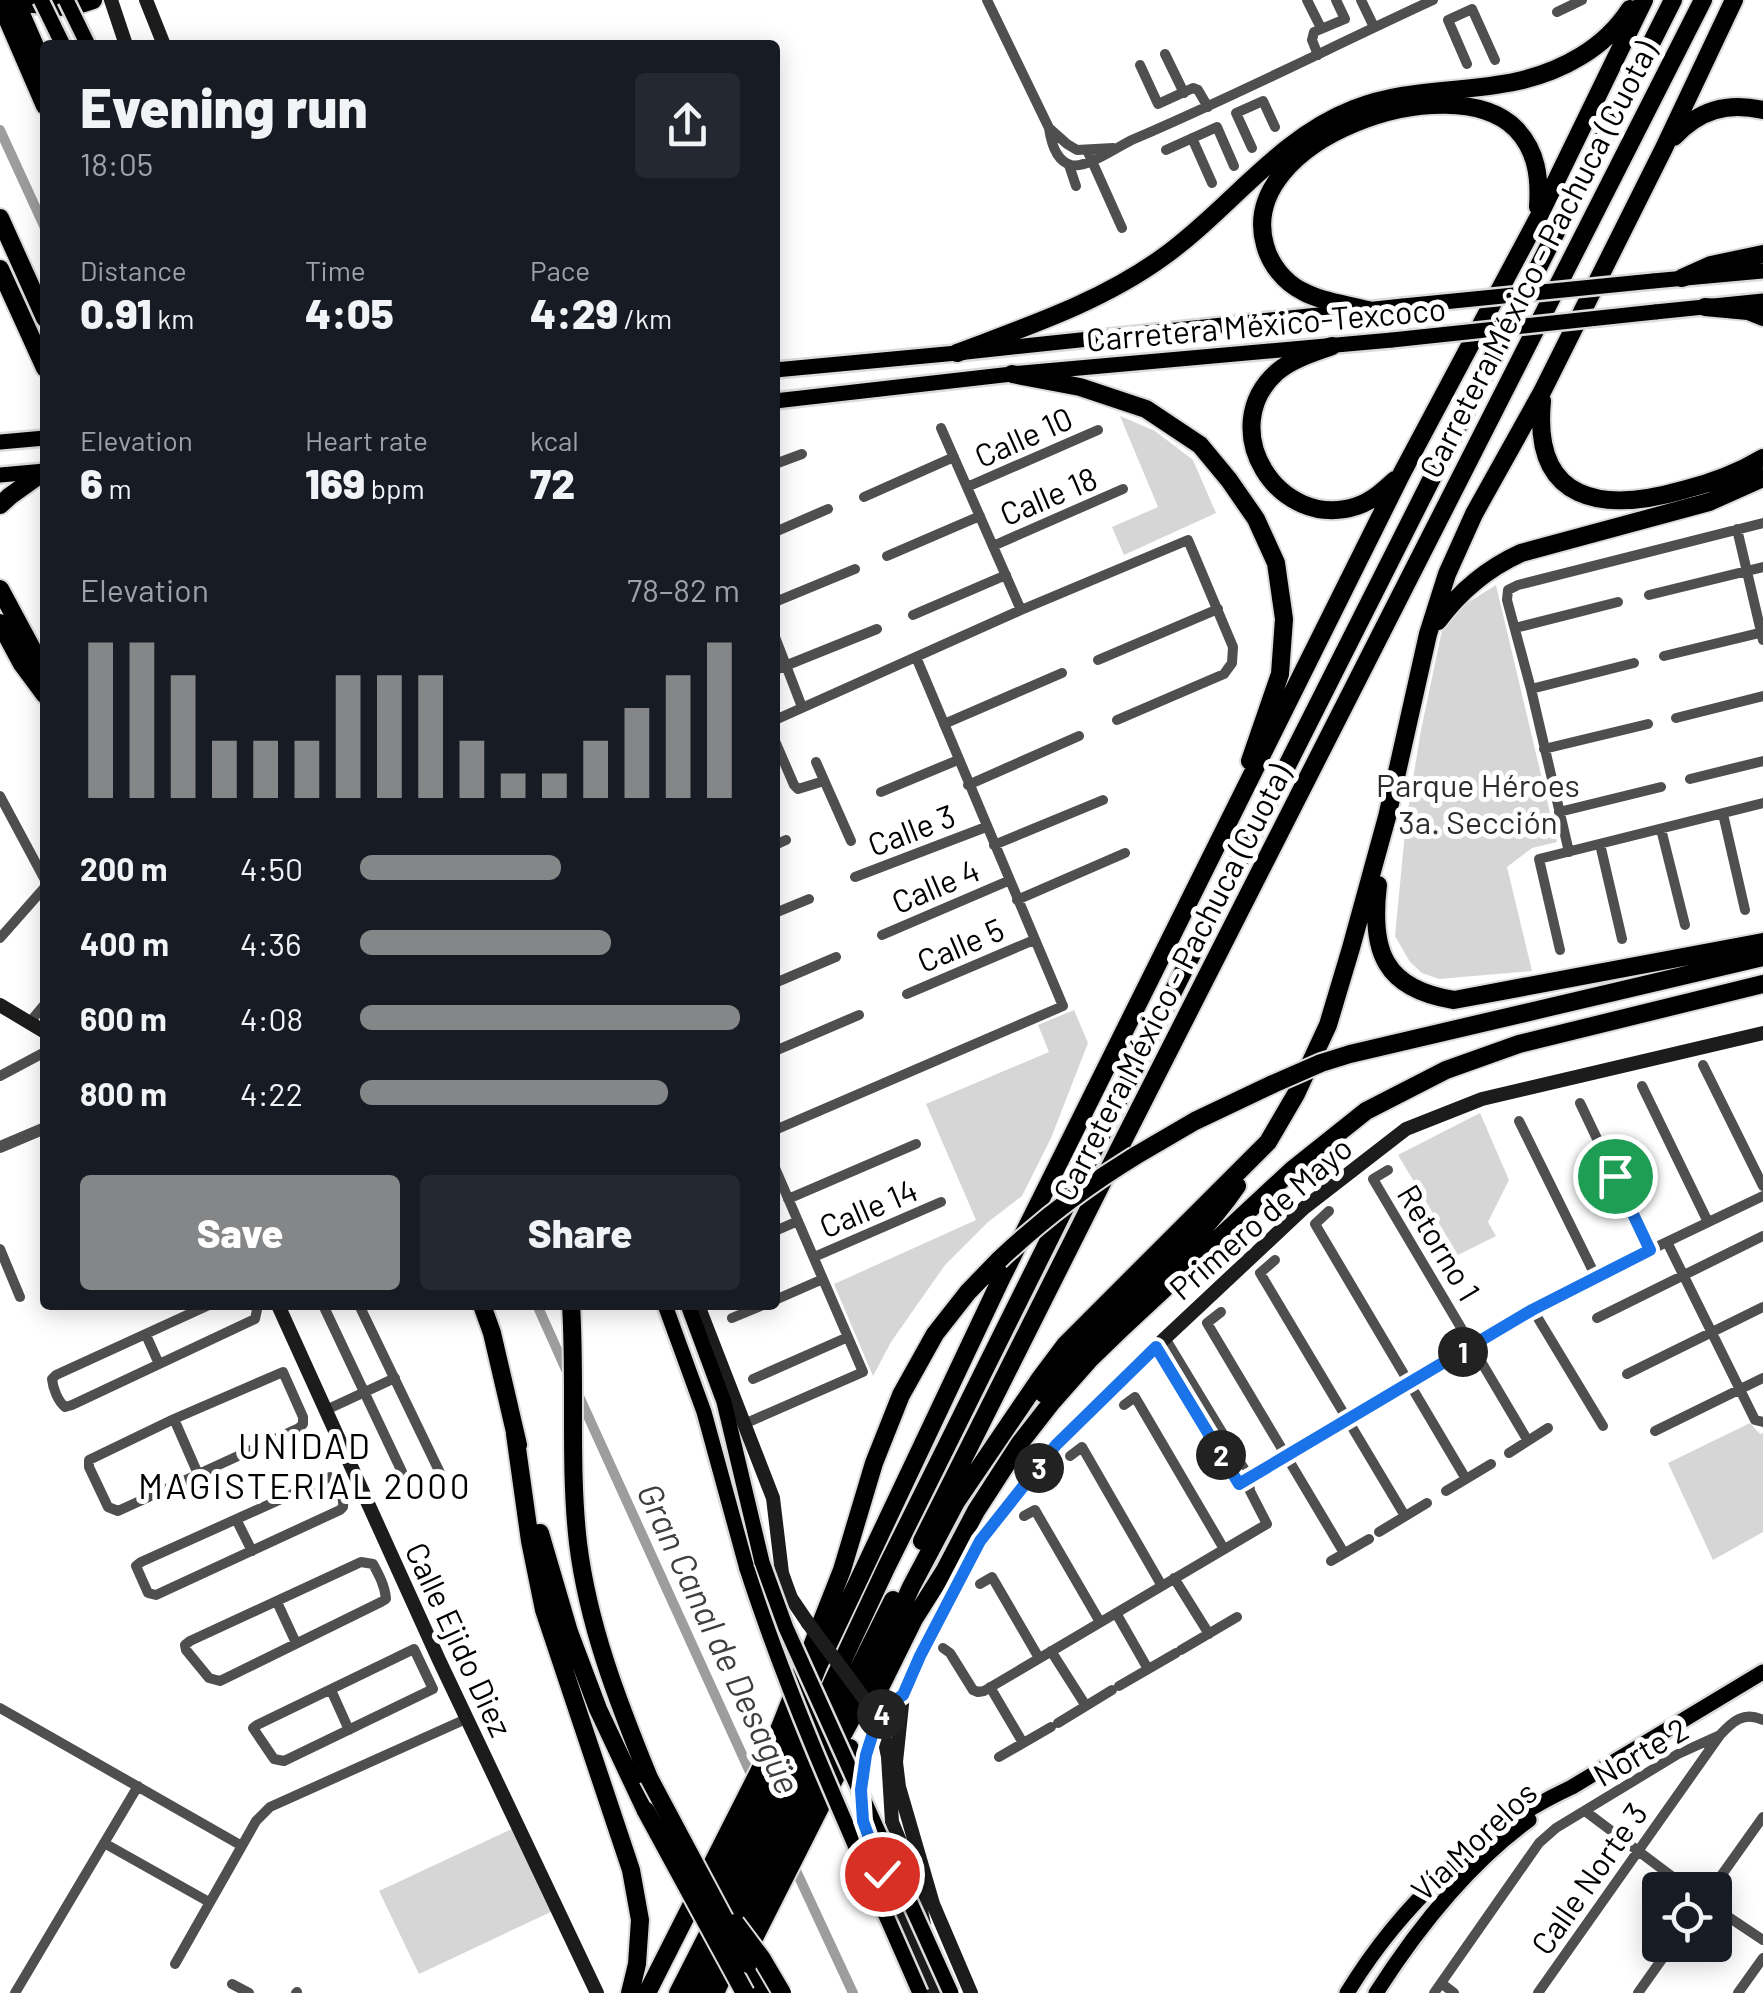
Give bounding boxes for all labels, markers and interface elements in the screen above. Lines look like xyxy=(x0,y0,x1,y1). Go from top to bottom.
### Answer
street label: Carretera México - Pachuca (Cuota) xyxy=(1410,34,1664,483)
text: Evening run xyxy=(80,73,368,139)
button: share xyxy=(635,73,740,178)
text: 18:05 xyxy=(80,144,153,182)
text: Distance xyxy=(80,253,187,287)
text: Time xyxy=(305,253,366,287)
text: Pace xyxy=(530,253,590,287)
text: 0.91 xyxy=(80,287,152,337)
text: 4:05 xyxy=(305,287,394,337)
text: 4:29 xyxy=(530,287,618,337)
street label: Carretera México-Texcoco xyxy=(1085,288,1447,358)
text: km xyxy=(152,301,195,335)
text: /km xyxy=(618,301,672,335)
street label: Calle 10 xyxy=(968,398,1078,474)
text: Elevation xyxy=(80,423,193,457)
text: Heart rate xyxy=(305,423,428,457)
text: kcal xyxy=(530,423,579,457)
text: 6 xyxy=(80,457,103,507)
text: 169 xyxy=(305,457,365,507)
text: 72 xyxy=(530,457,575,507)
street label: Calle 18 xyxy=(994,458,1102,532)
text: m xyxy=(103,471,132,505)
text: bpm xyxy=(365,471,425,505)
text: Elevation xyxy=(80,570,209,608)
text: 78–82 m xyxy=(627,570,740,608)
street label: Carretera México - Pachuca (Cuota) xyxy=(1044,757,1298,1206)
park label: Parque Héroes 3a. Sección xyxy=(1376,765,1580,840)
street label: Calle 3 xyxy=(862,795,960,863)
text: 200 m xyxy=(80,849,168,887)
text: 4:50 xyxy=(240,849,303,887)
street label: Calle 4 xyxy=(886,850,984,920)
street label: Calle 5 xyxy=(911,909,1009,979)
text: 400 m xyxy=(80,924,169,962)
text: 4:36 xyxy=(240,924,301,962)
text: 600 m xyxy=(80,999,167,1037)
text: 4:08 xyxy=(240,999,303,1037)
text: 800 m xyxy=(80,1074,167,1112)
text: 4:22 xyxy=(240,1074,303,1112)
street label: Primero de Mayo xyxy=(1161,1128,1359,1306)
pin xyxy=(1573,1134,1658,1219)
icon: arrive xyxy=(1588,1149,1643,1204)
street label: Calle 14 xyxy=(813,1169,923,1245)
button: Save xyxy=(80,1175,400,1290)
button: Share xyxy=(420,1175,740,1290)
street label: Retorno 1 xyxy=(1391,1177,1489,1307)
pin: 1 xyxy=(1438,1327,1488,1377)
text: 1 xyxy=(1458,1335,1468,1369)
district label: UNIDAD MAGISTERIAL 2000 xyxy=(138,1424,472,1506)
pin: 2 xyxy=(1196,1430,1246,1480)
text: 2 xyxy=(1213,1438,1229,1472)
pin: 3 xyxy=(1014,1443,1064,1493)
text: 3 xyxy=(1031,1451,1047,1485)
water label: Gran Canal de Desagüe xyxy=(630,1476,810,1800)
street label: Calle Ejido Diez xyxy=(398,1536,522,1742)
pin: 4 xyxy=(857,1689,907,1739)
text: 4 xyxy=(874,1697,890,1731)
street label: Norte 2 xyxy=(1586,1709,1694,1793)
street label: Vía Morelos xyxy=(1402,1772,1544,1908)
street label: Calle Norte 3 xyxy=(1522,1795,1654,1961)
pin xyxy=(840,1832,925,1917)
icon: check xyxy=(855,1847,910,1902)
map controls xyxy=(1642,1872,1732,1962)
button: locate xyxy=(1642,1872,1732,1962)

